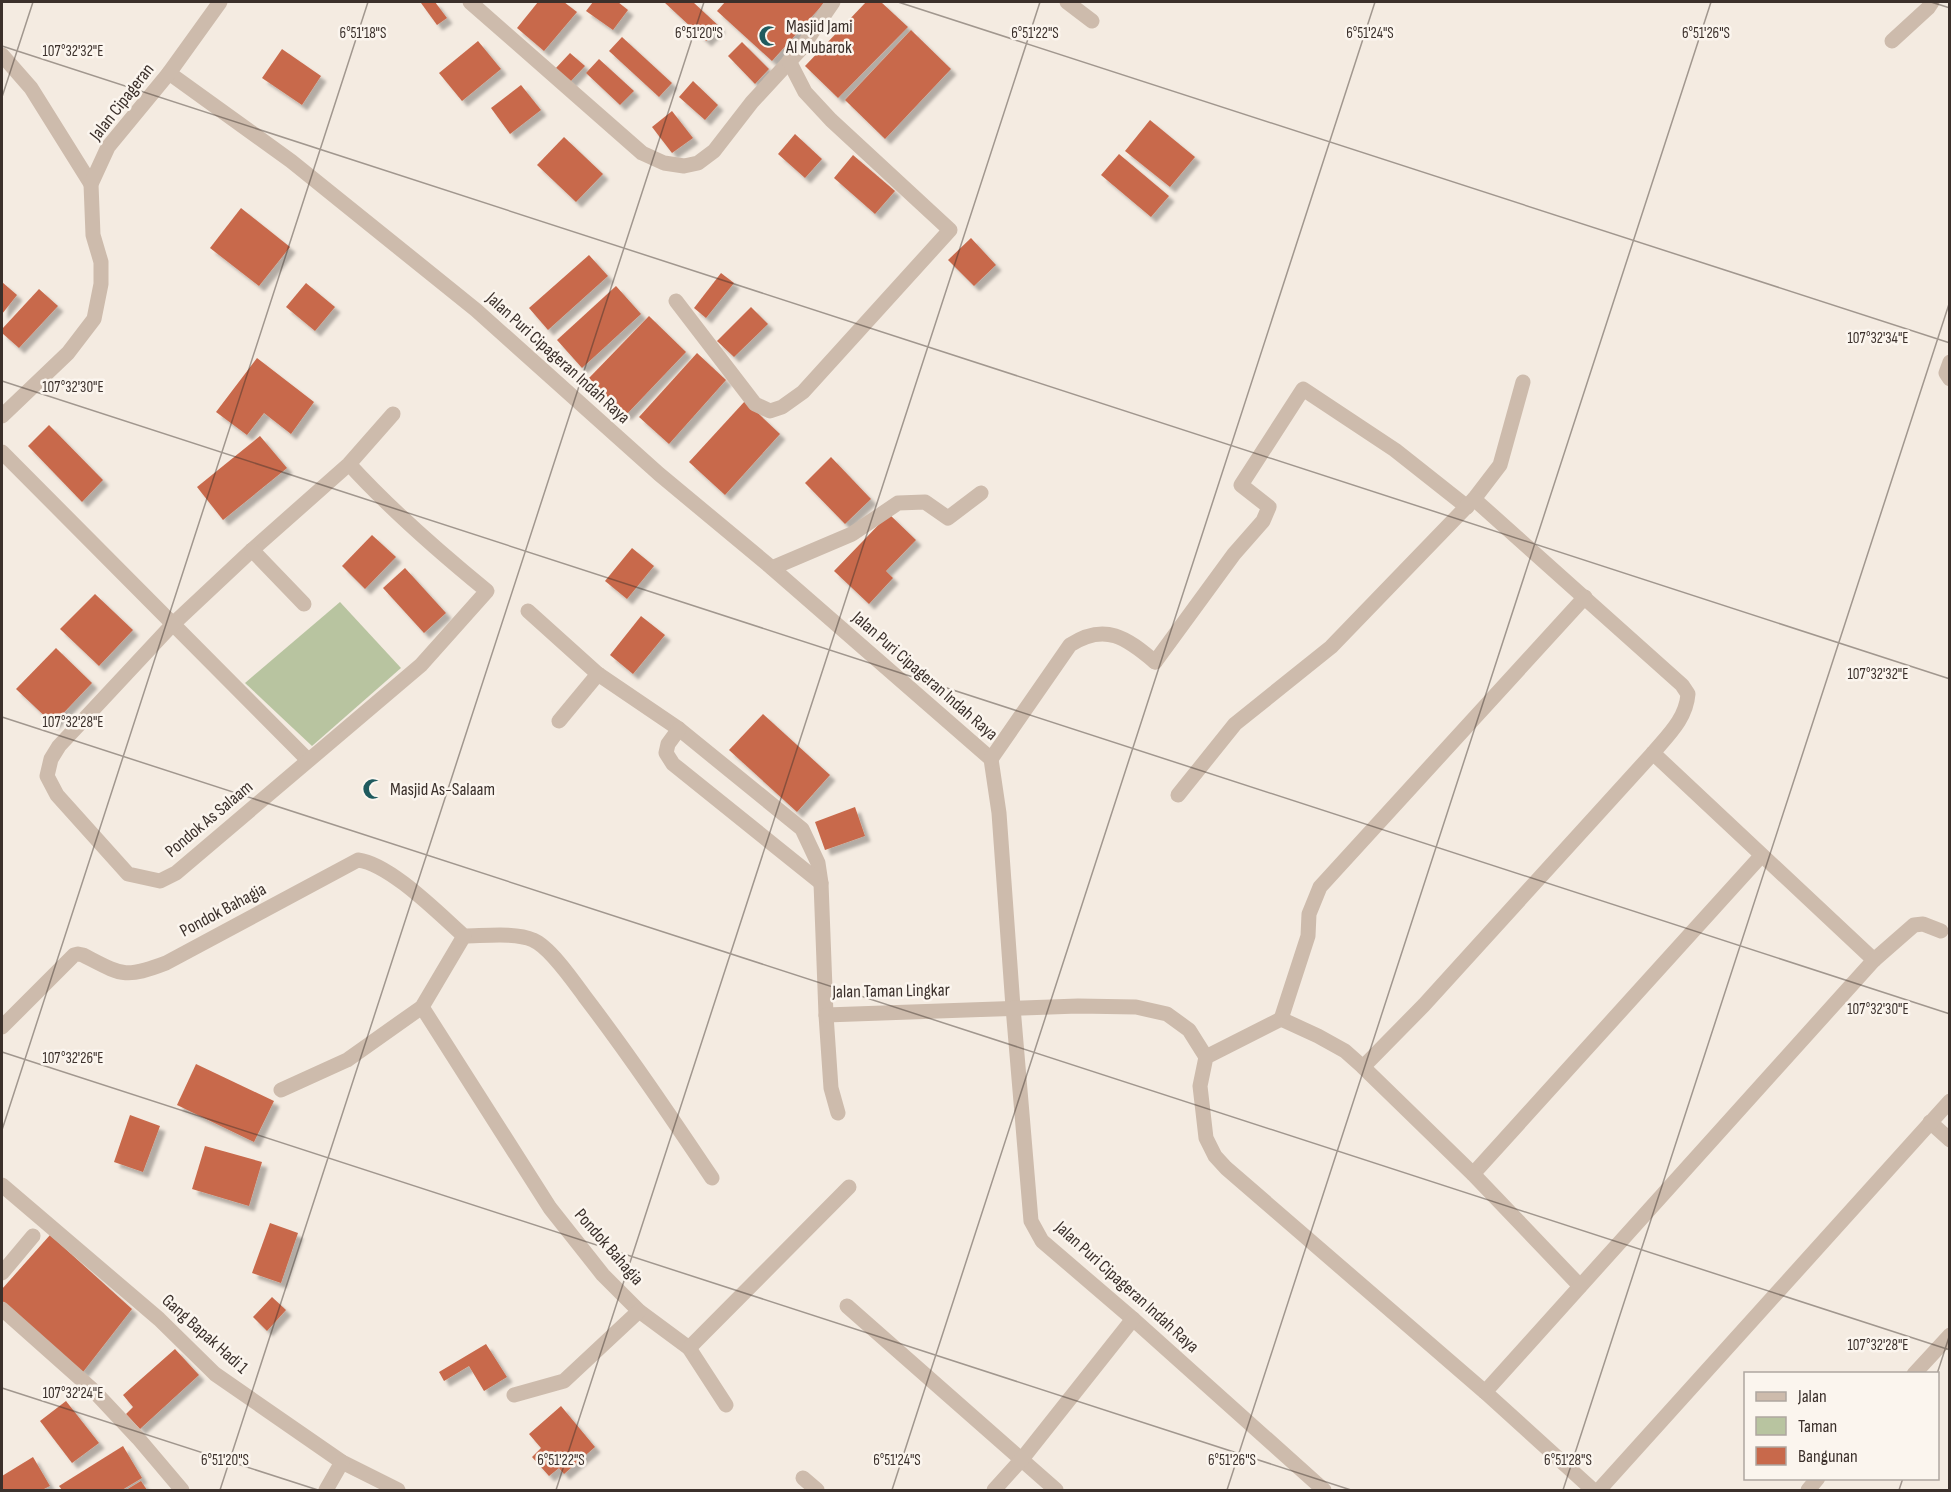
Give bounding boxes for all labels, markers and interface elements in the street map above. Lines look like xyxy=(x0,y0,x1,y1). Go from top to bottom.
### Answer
place label: Masjid Jami Al Mubarok xyxy=(785,16,853,58)
text: 6°51'18"S xyxy=(340,24,386,43)
text: 6°51'20"S xyxy=(675,24,723,43)
mosque icon: Masjid Jami Al Mubarok xyxy=(757,24,781,48)
text: 6°51'22"S xyxy=(1011,24,1059,43)
text: 6°51'24"S xyxy=(1346,24,1394,43)
text: 6°51'26"S xyxy=(1682,24,1730,43)
text: 107°32'32"E xyxy=(43,42,103,61)
street label: Jalan Cipageran xyxy=(85,59,159,145)
street label: Jalan Puri Cipageran Indah Raya xyxy=(481,287,634,428)
text: 107°32'34"E xyxy=(1848,329,1908,348)
text: 107°32'30"E xyxy=(42,378,104,397)
street label: Jalan Puri Cipageran Indah Raya xyxy=(847,606,1002,745)
text: 107°32'32"E xyxy=(1848,665,1908,684)
text: 107°32'28"E xyxy=(43,713,103,732)
street label: Pondok As Salaam xyxy=(161,776,257,862)
mosque icon: Masjid As-Salaam xyxy=(361,777,385,801)
place label: Masjid As-Salaam xyxy=(390,779,495,800)
street label: Pondok Bahagia xyxy=(176,878,270,941)
street label: Jalan Taman Lingkar xyxy=(831,979,950,1003)
text: 107°32'30"E xyxy=(1847,1000,1909,1019)
text: 107°32'26"E xyxy=(42,1049,104,1068)
street label: Pondok Bahagia xyxy=(570,1204,648,1290)
street label: Jalan Puri Cipageran Indah Raya xyxy=(1050,1216,1203,1357)
street label: Gang Bapak Hadi 1 xyxy=(158,1290,253,1379)
text: 107°32'28"E xyxy=(1848,1336,1908,1355)
legend xyxy=(1744,1372,1939,1480)
text: 107°32'24"E xyxy=(43,1384,103,1403)
text: Jalan xyxy=(1797,1386,1827,1407)
text: Taman xyxy=(1798,1416,1837,1437)
text: Bangunan xyxy=(1798,1446,1858,1467)
text: 6°51'20"S xyxy=(201,1451,249,1470)
text: 6°51'22"S xyxy=(537,1451,585,1470)
text: 6°51'24"S xyxy=(873,1451,921,1470)
text: 6°51'26"S xyxy=(1208,1451,1256,1470)
text: 6°51'28"S xyxy=(1544,1451,1592,1470)

